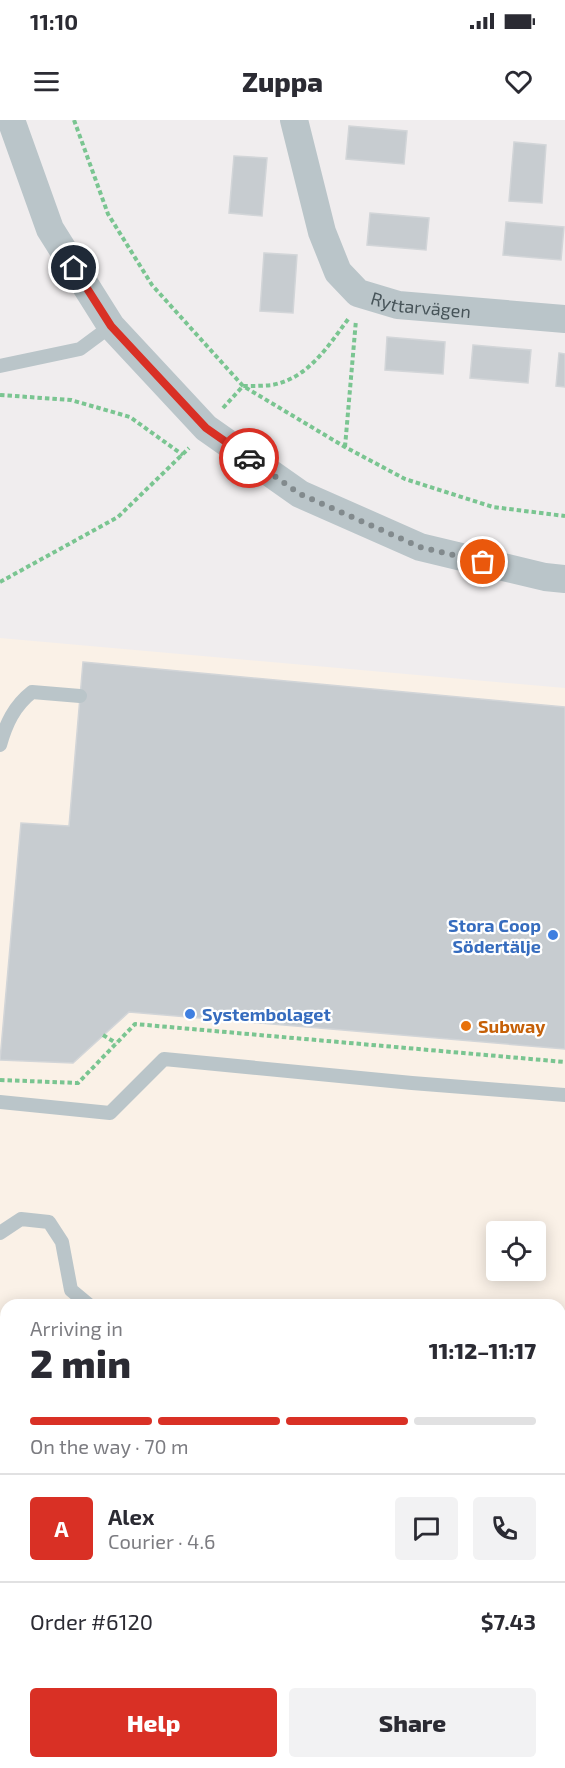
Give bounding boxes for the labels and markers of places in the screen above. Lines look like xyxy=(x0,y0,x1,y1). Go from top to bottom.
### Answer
pin xyxy=(48,242,99,293)
pin xyxy=(457,536,508,587)
place label: Stora Coop Södertälje xyxy=(448,914,541,957)
marker: Stora Coop Södertälje xyxy=(546,928,560,942)
place label: Systembolaget xyxy=(202,1003,331,1025)
marker: Systembolaget xyxy=(183,1007,197,1021)
place label: Subway xyxy=(478,1015,546,1037)
marker: Subway xyxy=(459,1019,473,1033)

